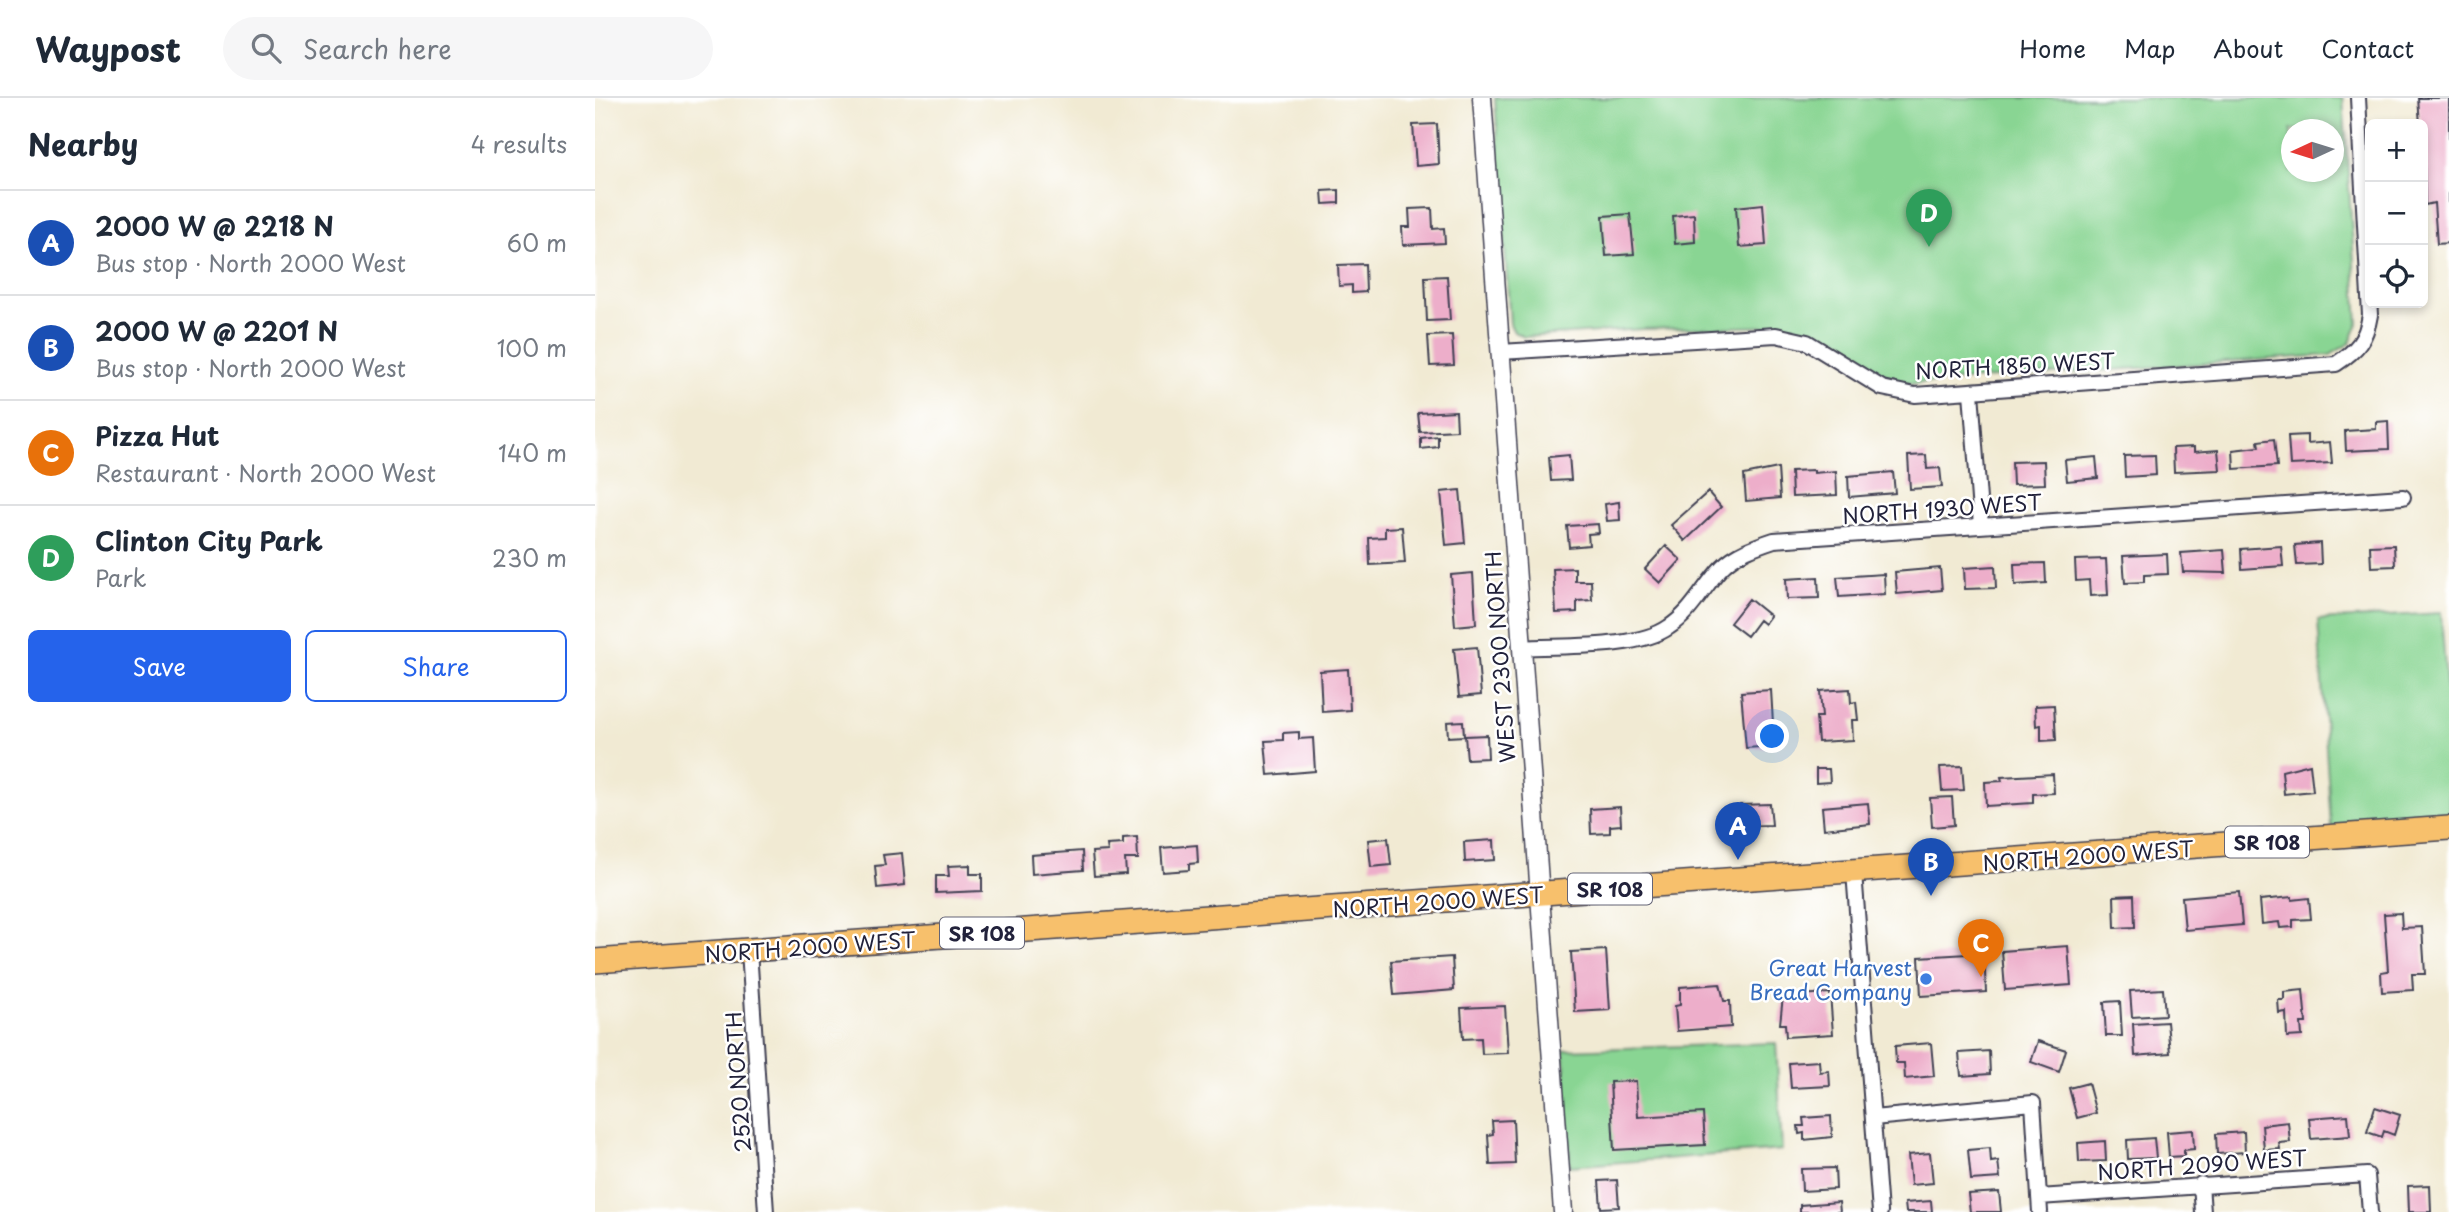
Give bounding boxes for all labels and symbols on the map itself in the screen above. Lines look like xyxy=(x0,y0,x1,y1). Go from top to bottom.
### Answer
north arrow xyxy=(2281,119,2344,182)
pin: D xyxy=(1906,189,1952,247)
street label: NORTH 1850 WEST xyxy=(1914,344,2116,386)
street label: NORTH 1930 WEST xyxy=(1841,485,2043,531)
street label: WEST 2300 NORTH xyxy=(1476,550,1522,764)
your location xyxy=(1755,719,1789,753)
pin: A xyxy=(1715,802,1761,860)
road number: SR 108 xyxy=(2225,827,2309,858)
street label: NORTH 2000 WEST xyxy=(1982,832,2195,878)
pin: B xyxy=(1908,838,1954,896)
road number: SR 108 xyxy=(1568,874,1652,904)
street label: NORTH 2000 WEST xyxy=(1332,878,1545,924)
road number: SR 108 xyxy=(940,918,1024,948)
pin: C xyxy=(1958,919,2004,977)
street label: NORTH 2000 WEST xyxy=(704,923,917,969)
place label: Great Harvest Bread Company xyxy=(1749,951,1912,1007)
marker: Great Harvest Bread Company xyxy=(1918,971,1934,987)
street label: 2520 NORTH xyxy=(716,1011,758,1153)
street label: NORTH 2090 WEST xyxy=(2096,1141,2308,1187)

